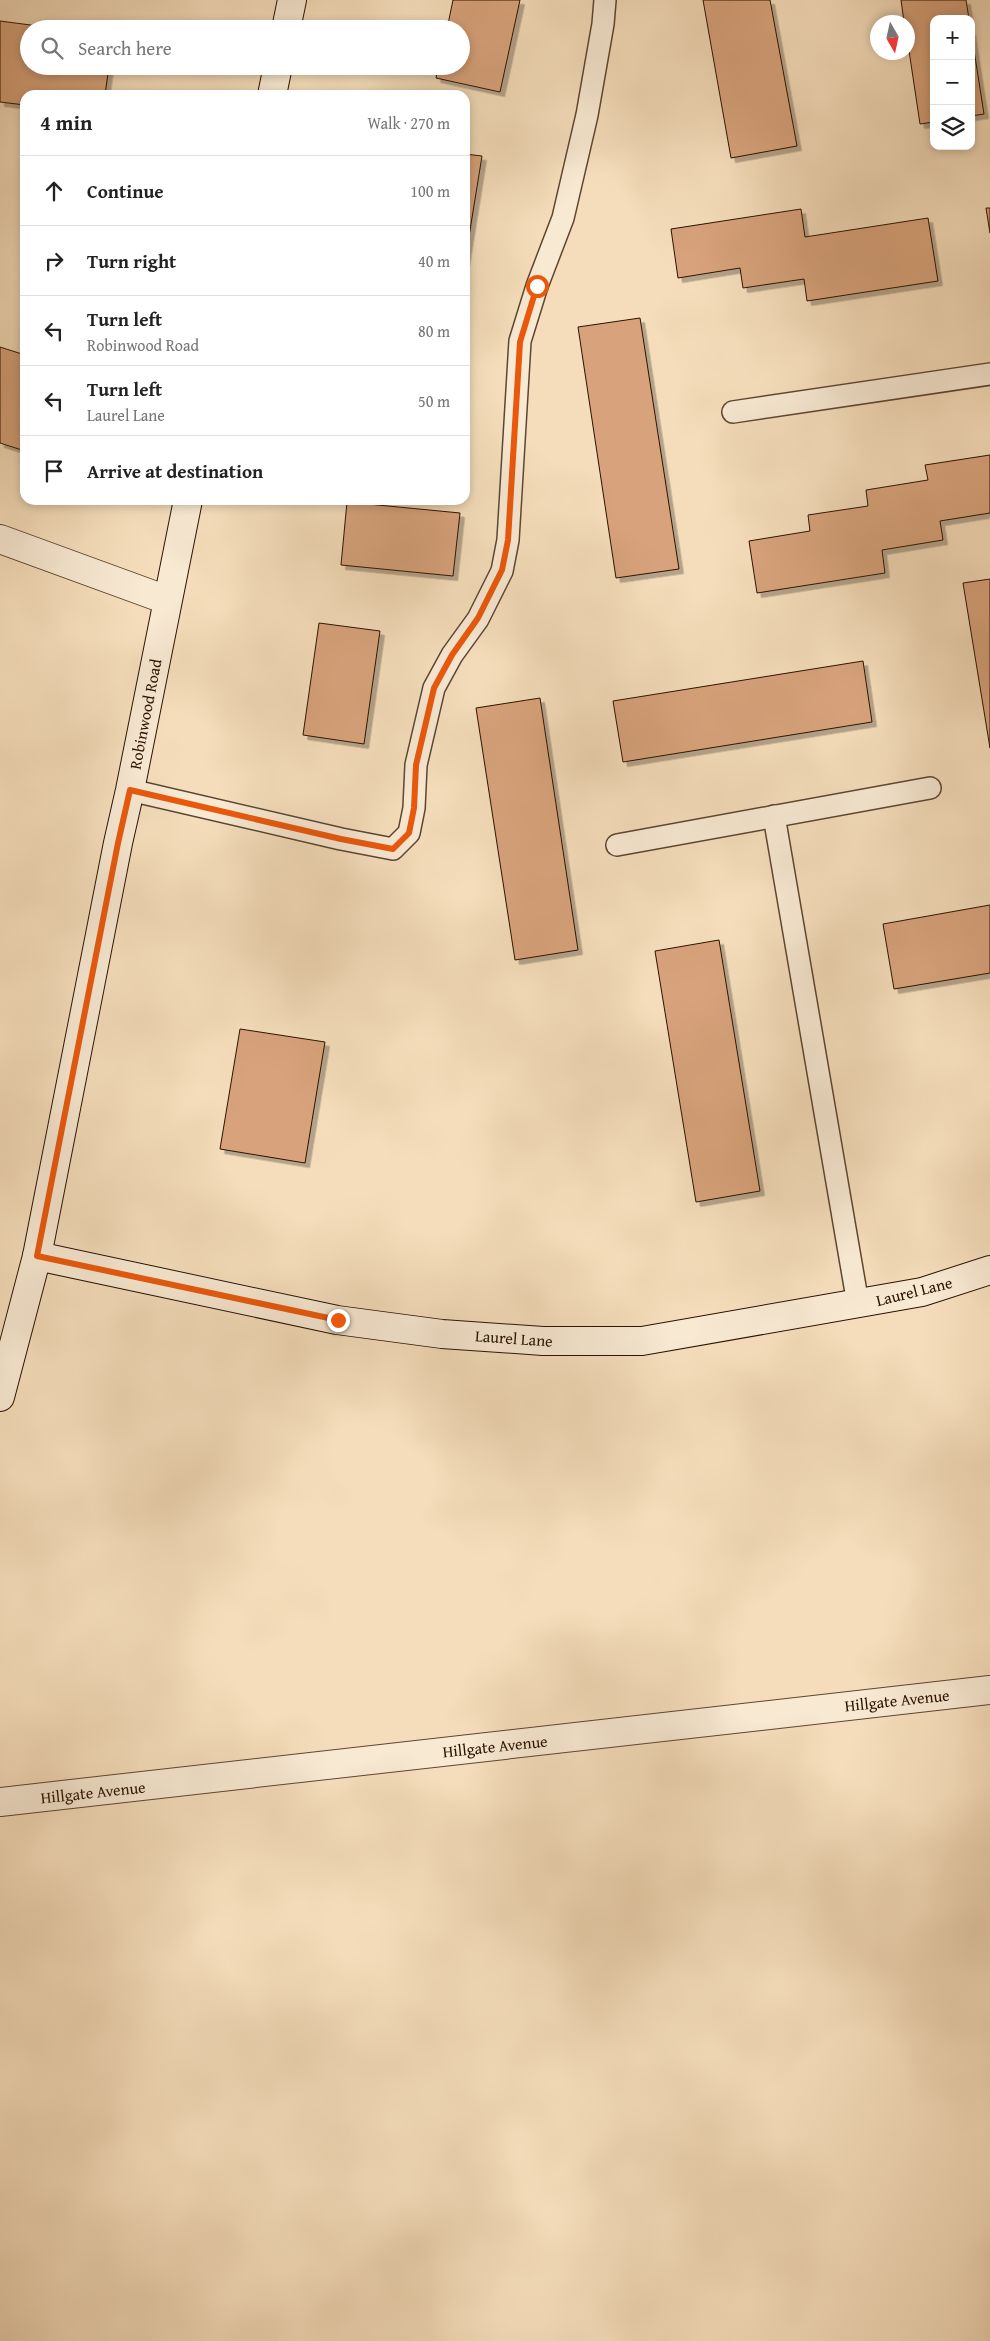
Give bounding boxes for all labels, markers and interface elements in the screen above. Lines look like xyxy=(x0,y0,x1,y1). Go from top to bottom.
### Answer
north arrow xyxy=(870,15,915,60)
map controls xyxy=(930,15,975,150)
button: + xyxy=(930,15,975,60)
search box xyxy=(20,20,470,75)
icon: search xyxy=(38,34,66,62)
text: Search here xyxy=(78,34,172,62)
button: − xyxy=(930,60,975,105)
button: layers xyxy=(930,105,975,150)
text: 4 min xyxy=(40,107,92,138)
text: Walk · 270 m xyxy=(367,111,450,135)
icon: ahead xyxy=(40,177,68,205)
text: Continue xyxy=(87,177,164,205)
text: 100 m xyxy=(410,179,450,203)
icon: right xyxy=(40,247,68,275)
text: Turn right xyxy=(87,247,176,275)
text: 40 m xyxy=(418,249,450,273)
route start xyxy=(526,275,549,298)
text: Turn left xyxy=(87,305,162,333)
icon: left xyxy=(40,317,68,345)
text: 80 m xyxy=(418,319,450,343)
text: Robinwood Road xyxy=(87,333,199,357)
text: Turn left xyxy=(87,375,162,403)
icon: left xyxy=(40,387,68,415)
text: 50 m xyxy=(418,389,450,413)
text: Laurel Lane xyxy=(87,403,165,427)
icon: arrive xyxy=(40,457,68,485)
text: Arrive at destination xyxy=(87,457,263,485)
street label: Robinwood Road xyxy=(123,656,168,771)
street label: Laurel Lane xyxy=(873,1270,955,1312)
route end xyxy=(327,1309,350,1332)
street label: Laurel Lane xyxy=(474,1323,554,1353)
street label: Hillgate Avenue xyxy=(843,1683,951,1717)
street label: Hillgate Avenue xyxy=(441,1729,549,1763)
street label: Hillgate Avenue xyxy=(39,1775,147,1809)

